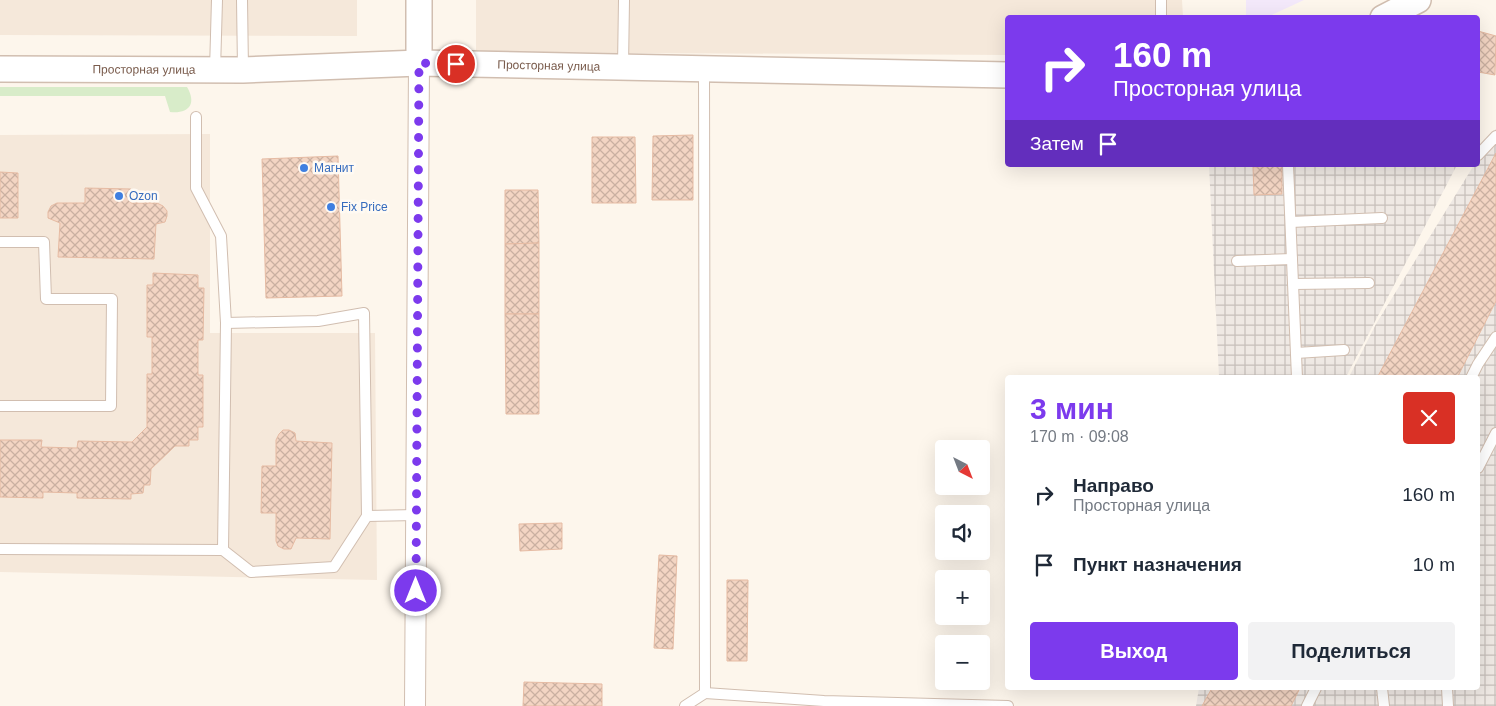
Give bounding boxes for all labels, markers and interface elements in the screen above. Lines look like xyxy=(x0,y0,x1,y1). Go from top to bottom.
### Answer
icon: right xyxy=(1030,35,1095,100)
text: 160 m xyxy=(1113,35,1212,74)
pin xyxy=(435,43,477,85)
icon: arrive xyxy=(442,50,470,78)
street label: Просторная улица xyxy=(497,58,601,74)
street label: Просторная улица xyxy=(92,62,196,77)
text: Просторная улица xyxy=(1113,76,1301,101)
icon: arrive xyxy=(1094,130,1122,158)
text: Затем xyxy=(1030,133,1084,154)
place label: Магнит xyxy=(314,161,355,175)
marker: Магнит xyxy=(298,162,310,174)
place label: Ozon xyxy=(129,189,158,203)
marker: Ozon xyxy=(113,190,125,202)
place label: Fix Price xyxy=(341,200,388,214)
marker: Fix Price xyxy=(325,201,337,213)
text: 3 мин xyxy=(1030,392,1114,425)
button: close xyxy=(1403,392,1455,444)
text: 170 m · 09:08 xyxy=(1030,428,1129,445)
north arrow xyxy=(935,440,990,495)
map controls xyxy=(935,440,990,690)
text: Направо xyxy=(1073,475,1154,496)
icon: right xyxy=(1030,481,1058,509)
text: 160 m xyxy=(1402,484,1455,505)
text: Просторная улица xyxy=(1073,497,1210,514)
button: sound xyxy=(935,505,990,560)
icon: arrive xyxy=(1030,551,1058,579)
text: Пункт назначения xyxy=(1073,554,1242,575)
text: 10 m xyxy=(1413,554,1455,575)
position arrow xyxy=(389,564,441,616)
button: + xyxy=(935,570,990,625)
button: Выход xyxy=(1030,622,1238,680)
button: Поделиться xyxy=(1248,622,1455,680)
button: − xyxy=(935,635,990,690)

